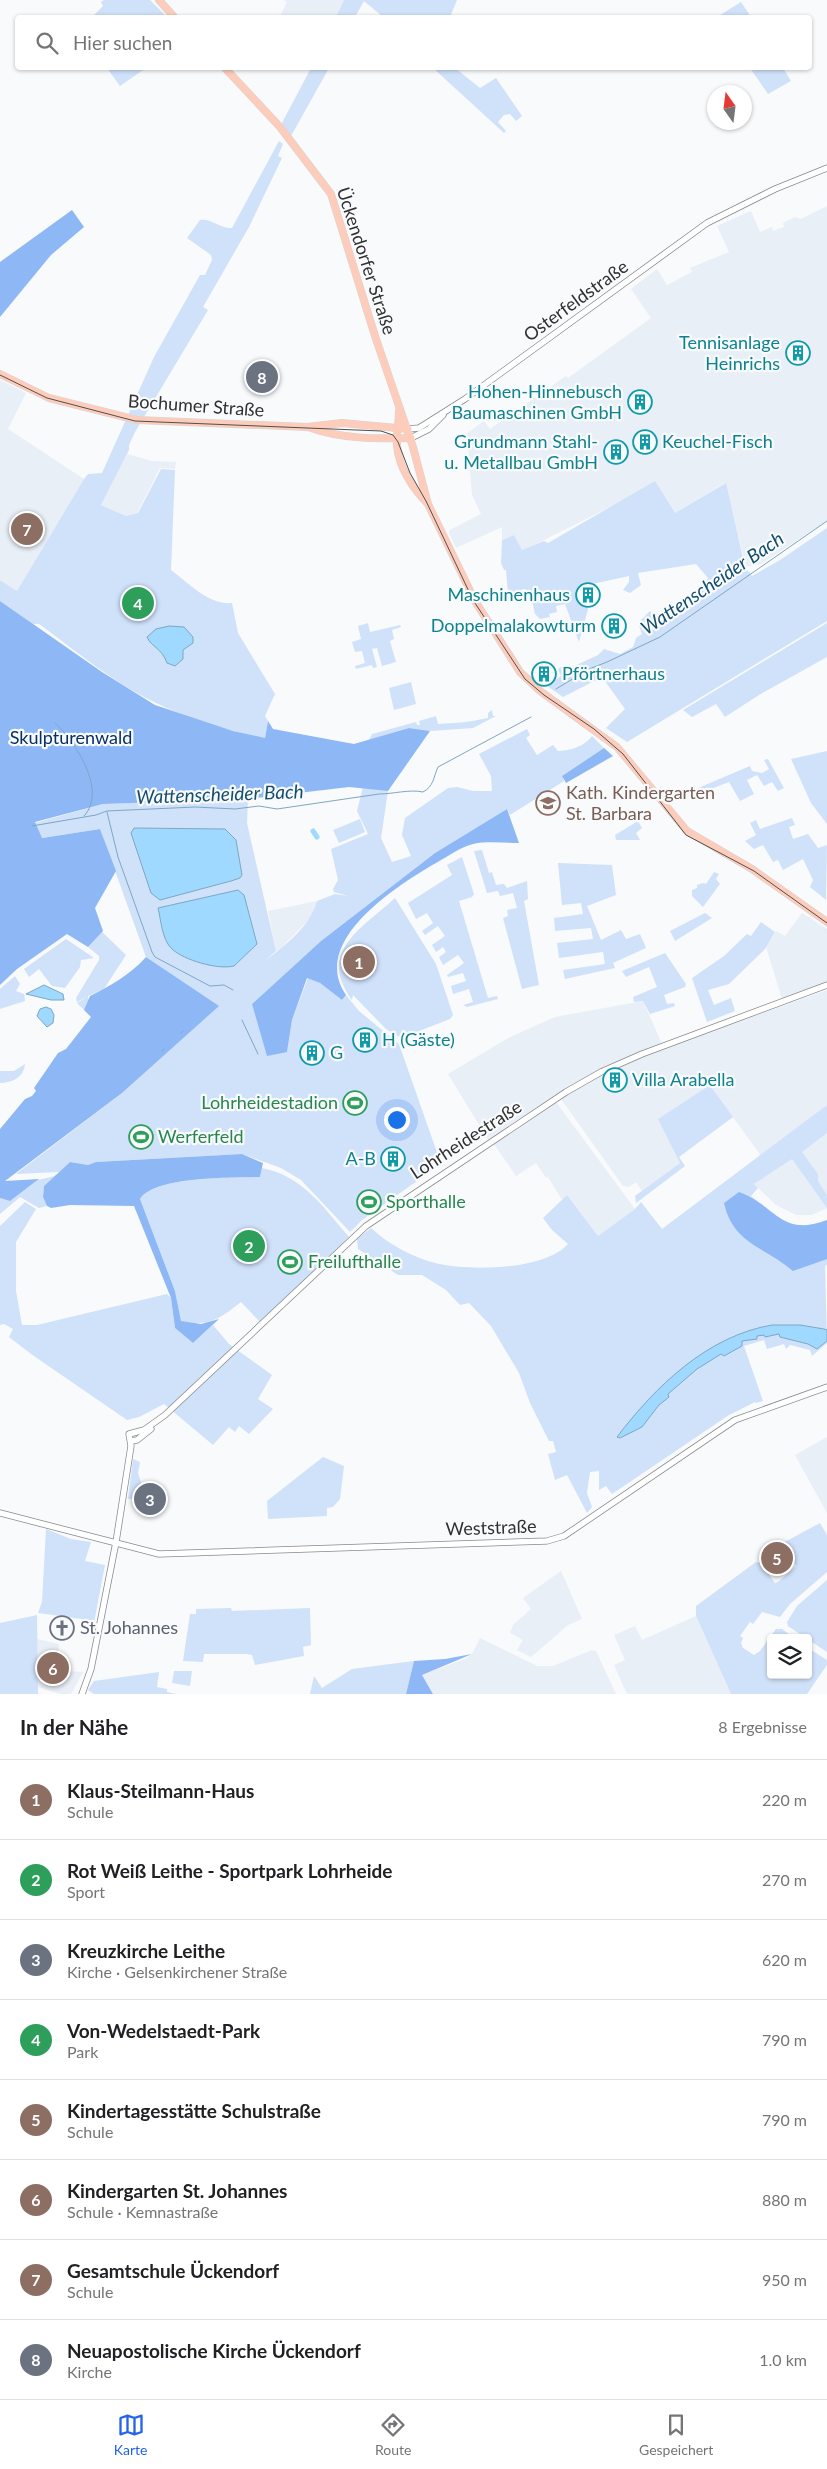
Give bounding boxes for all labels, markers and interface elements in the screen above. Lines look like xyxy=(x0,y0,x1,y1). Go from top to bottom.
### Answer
search box xyxy=(15,15,812,70)
icon: search xyxy=(33,29,61,57)
text: Hier suchen xyxy=(73,31,172,54)
north arrow xyxy=(707,85,752,130)
street label: Ückendorfer Straße xyxy=(333,184,401,337)
street label: Osterfeldstraße xyxy=(519,255,632,346)
place label: Tennisanlage Heinrichs xyxy=(679,331,780,374)
building icon: Tennisanlage Heinrichs xyxy=(785,340,811,366)
pin: 8 xyxy=(246,358,278,396)
place label: Hohen-Hinnebusch Baumaschinen GmbH xyxy=(451,380,622,423)
street label: Bochumer Straße xyxy=(127,389,265,421)
building icon: Hohen-Hinnebusch Baumaschinen GmbH xyxy=(627,389,653,415)
building icon: Keuchel-Fisch xyxy=(632,429,658,455)
place label: Grundmann Stahl- u. Metallbau GmbH xyxy=(444,430,598,473)
place label: Keuchel-Fisch xyxy=(662,430,773,452)
building icon: Grundmann Stahl- u. Metallbau GmbH xyxy=(603,439,629,465)
pin: 7 xyxy=(11,510,43,548)
water label: Wattenscheider Bach xyxy=(636,526,788,639)
building icon: Maschinenhaus xyxy=(575,582,601,608)
place label: Maschinenhaus xyxy=(447,583,570,605)
pin: 4 xyxy=(122,584,154,622)
building icon: Doppelmalakowturm xyxy=(601,613,627,639)
place label: Doppelmalakowturm xyxy=(431,614,596,636)
building icon: Pförtnerhaus xyxy=(531,661,557,687)
place label: Pförtnerhaus xyxy=(562,662,665,684)
park label: Skulpturenwald xyxy=(10,726,132,748)
water label: Wattenscheider Bach xyxy=(136,779,304,808)
place label: Kath. Kindergarten St. Barbara xyxy=(566,781,715,824)
school or university icon: Kath. Kindergarten St. Barbara xyxy=(535,790,561,816)
pin: 1 xyxy=(343,943,375,981)
building icon: H (Gäste) xyxy=(352,1027,378,1053)
place label: H (Gäste) xyxy=(382,1028,455,1050)
building icon: G xyxy=(299,1040,325,1066)
place label: G xyxy=(330,1041,343,1063)
building icon: Villa Arabella xyxy=(602,1067,628,1093)
place label: Villa Arabella xyxy=(632,1068,734,1090)
sports icon: Lohrheidestadion xyxy=(342,1090,368,1116)
place label: Lohrheidestadion xyxy=(201,1091,338,1113)
street label: Lohrheidestraße xyxy=(406,1095,525,1183)
your location xyxy=(384,1107,410,1133)
sports icon: Werferfeld xyxy=(128,1124,154,1150)
place label: Werferfeld xyxy=(158,1125,244,1147)
building icon: A-B xyxy=(380,1146,406,1172)
place label: A-B xyxy=(345,1147,376,1169)
sports icon: Sporthalle xyxy=(356,1189,382,1215)
place label: Sporthalle xyxy=(386,1190,466,1212)
pin: 2 xyxy=(233,1227,265,1265)
sports icon: Freilufthalle xyxy=(277,1249,303,1275)
place label: Freilufthalle xyxy=(308,1250,401,1272)
pin: 3 xyxy=(134,1480,166,1518)
street label: Weststraße xyxy=(445,1514,537,1540)
pin: 5 xyxy=(761,1539,793,1577)
church icon: St. Johannes xyxy=(49,1615,75,1641)
place label: St. Johannes xyxy=(80,1616,178,1638)
map controls xyxy=(767,1634,812,1679)
button: layers xyxy=(767,1634,812,1679)
pin: 6 xyxy=(37,1649,69,1687)
text: In der Nähe xyxy=(20,1714,128,1739)
text: 8 Ergebnisse xyxy=(718,1717,807,1736)
text: Klaus-Steilmann-Haus xyxy=(67,1779,254,1802)
text: 1 xyxy=(31,1790,41,1809)
text: 220 m xyxy=(762,1790,807,1809)
text: Schule xyxy=(67,1802,113,1821)
text: Rot Weiß Leithe - Sportpark Lohrheide xyxy=(67,1859,392,1882)
text: 2 xyxy=(31,1870,41,1889)
text: 270 m xyxy=(762,1870,807,1889)
text: Sport xyxy=(67,1882,105,1901)
text: Kreuzkirche Leithe xyxy=(67,1939,225,1962)
text: 3 xyxy=(31,1950,41,1969)
text: 620 m xyxy=(762,1950,807,1969)
text: Kirche · Gelsenkirchener Straße xyxy=(67,1962,287,1981)
text: Von-Wedelstaedt-Park xyxy=(67,2019,260,2042)
text: 4 xyxy=(31,2030,41,2049)
text: 790 m xyxy=(762,2030,807,2049)
text: Park xyxy=(67,2042,98,2061)
text: Kindertagesstätte Schulstraße xyxy=(67,2099,321,2122)
text: 5 xyxy=(31,2110,41,2129)
text: 790 m xyxy=(762,2110,807,2129)
text: Schule xyxy=(67,2122,113,2141)
text: Kindergarten St. Johannes xyxy=(67,2179,287,2202)
text: 6 xyxy=(31,2190,41,2209)
text: 880 m xyxy=(762,2190,807,2209)
text: Schule · Kemnastraße xyxy=(67,2202,218,2221)
text: Gesamtschule Ückendorf xyxy=(67,2259,279,2282)
text: 7 xyxy=(31,2270,41,2289)
text: 950 m xyxy=(762,2270,807,2289)
text: Schule xyxy=(67,2282,113,2301)
text: Neuapostolische Kirche Ückendorf xyxy=(67,2339,361,2362)
text: 8 xyxy=(31,2350,41,2369)
text: 1.0 km xyxy=(759,2350,807,2369)
text: Kirche xyxy=(67,2362,112,2381)
tab: Karte xyxy=(114,2411,147,2458)
tab: Route xyxy=(375,2411,411,2458)
tab: Gespeichert xyxy=(639,2411,713,2458)

